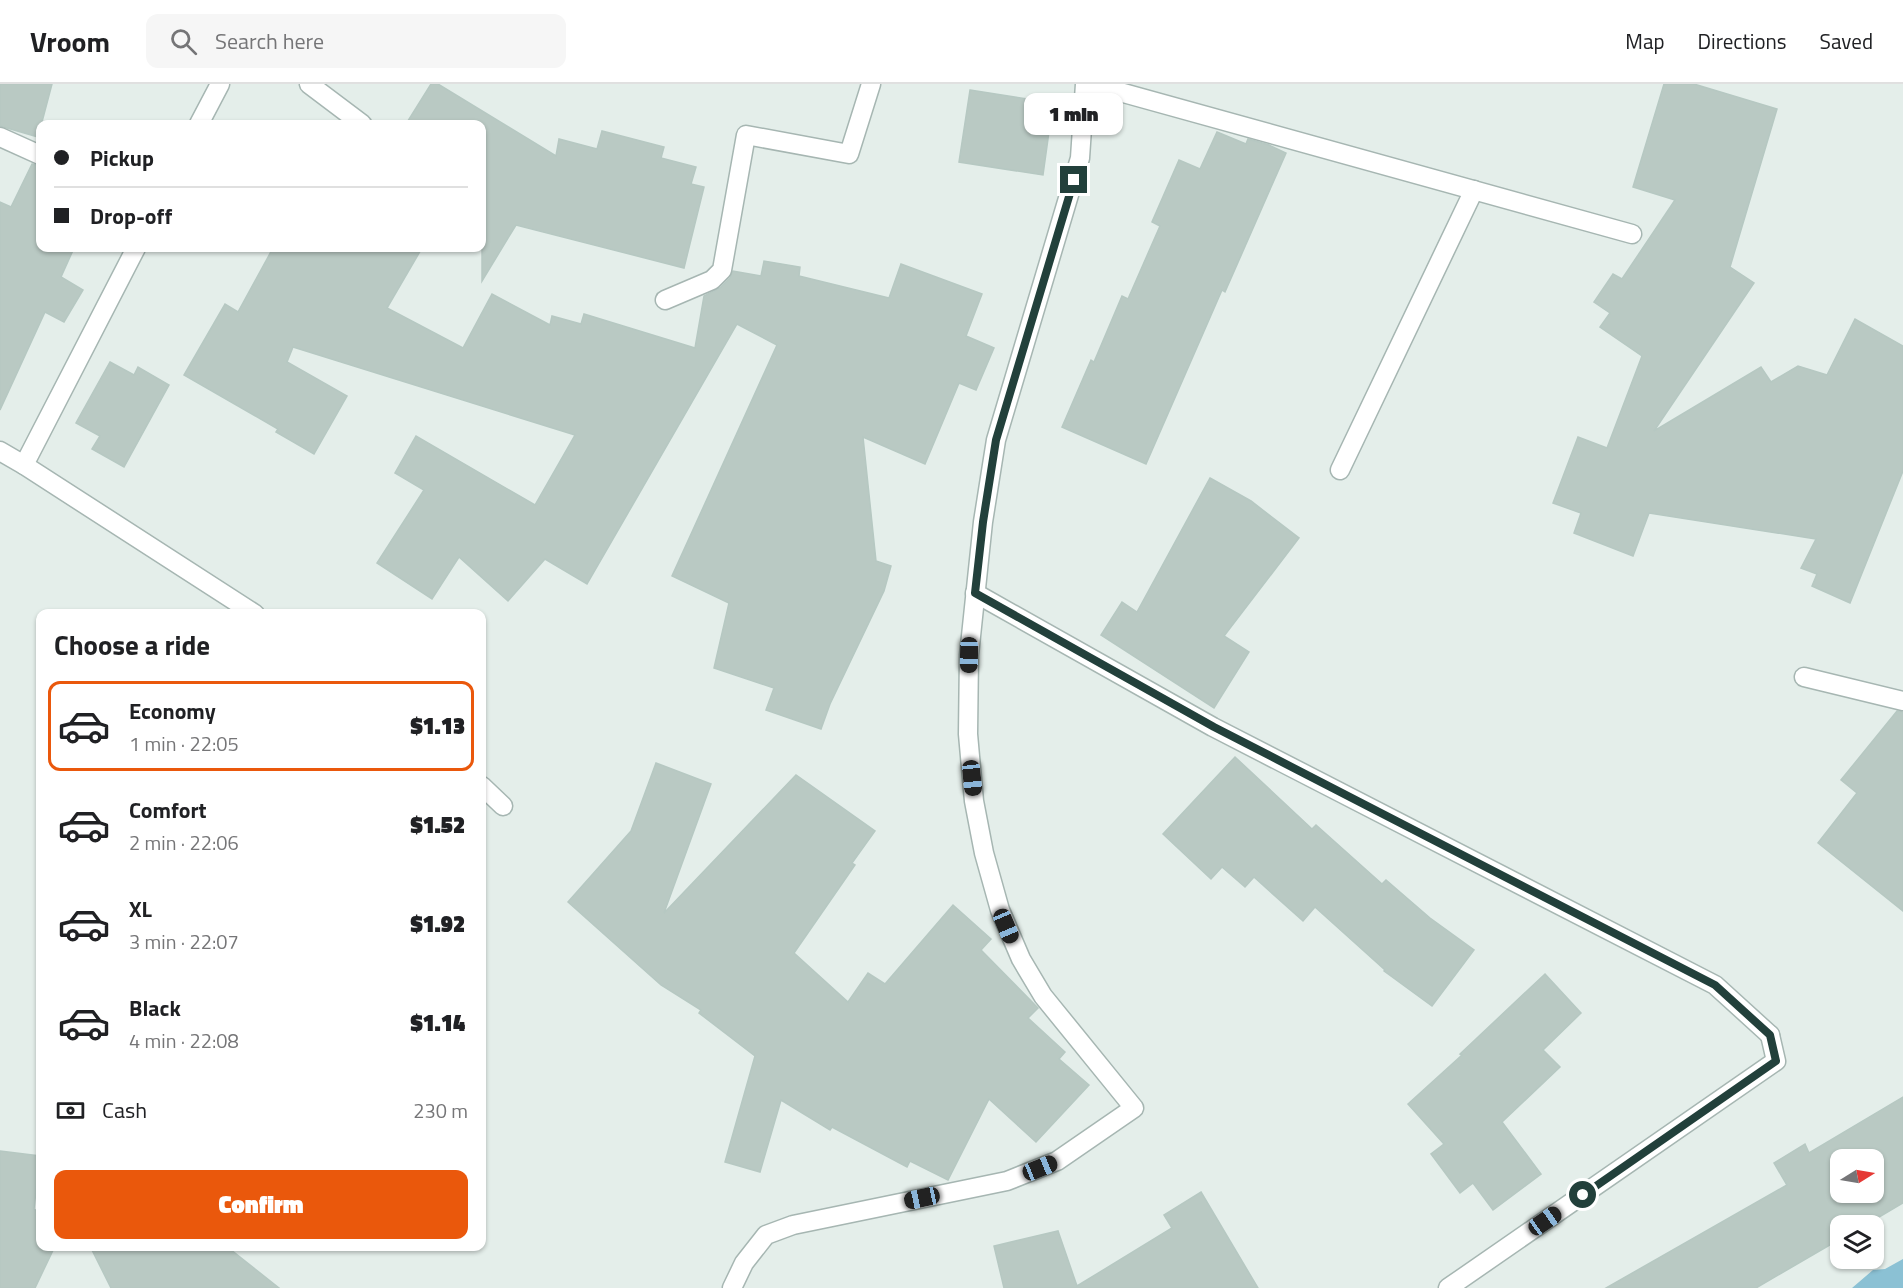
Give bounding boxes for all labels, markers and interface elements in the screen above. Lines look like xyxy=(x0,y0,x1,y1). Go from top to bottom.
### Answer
search box xyxy=(146,14,566,68)
text: Vroom xyxy=(30,20,110,63)
text: Search here xyxy=(215,24,324,58)
icon: search xyxy=(167,25,200,58)
text: Map xyxy=(1625,25,1665,57)
text: Directions xyxy=(1698,25,1787,57)
text: Saved xyxy=(1820,25,1873,57)
callout: 1 min xyxy=(1024,93,1124,135)
text: 1 min xyxy=(1049,98,1098,129)
text: Pickup xyxy=(90,141,154,175)
route end xyxy=(1060,166,1087,193)
text: Drop-off xyxy=(90,199,172,233)
text: Choose a ride xyxy=(54,624,210,665)
car xyxy=(960,637,978,673)
text: Economy xyxy=(129,694,216,728)
icon: car xyxy=(57,699,111,753)
text: $1.13 xyxy=(410,709,465,743)
text: 1 min · 22:05 xyxy=(129,728,239,759)
car xyxy=(961,759,983,797)
text: Comfort xyxy=(129,793,207,827)
icon: car xyxy=(57,798,111,852)
text: $1.52 xyxy=(410,808,465,842)
text: 2 min · 22:06 xyxy=(129,827,239,858)
text: XL xyxy=(129,892,152,926)
icon: car xyxy=(57,897,111,951)
car xyxy=(991,906,1021,946)
text: $1.92 xyxy=(410,907,465,941)
text: 3 min · 22:07 xyxy=(129,926,239,957)
text: Black xyxy=(129,991,181,1025)
icon: car xyxy=(57,996,111,1050)
text: $1.14 xyxy=(410,1006,465,1040)
text: 4 min · 22:08 xyxy=(129,1025,239,1056)
text: Cash xyxy=(102,1093,147,1127)
icon: cash xyxy=(54,1094,87,1127)
text: 230 m xyxy=(413,1095,468,1126)
north arrow xyxy=(1830,1149,1884,1203)
map controls xyxy=(1830,1149,1884,1269)
car xyxy=(1020,1153,1060,1183)
button: Confirm xyxy=(54,1170,468,1239)
route start xyxy=(1569,1181,1596,1208)
car xyxy=(903,1185,941,1211)
car xyxy=(1525,1203,1565,1239)
button: layers xyxy=(1830,1215,1884,1269)

